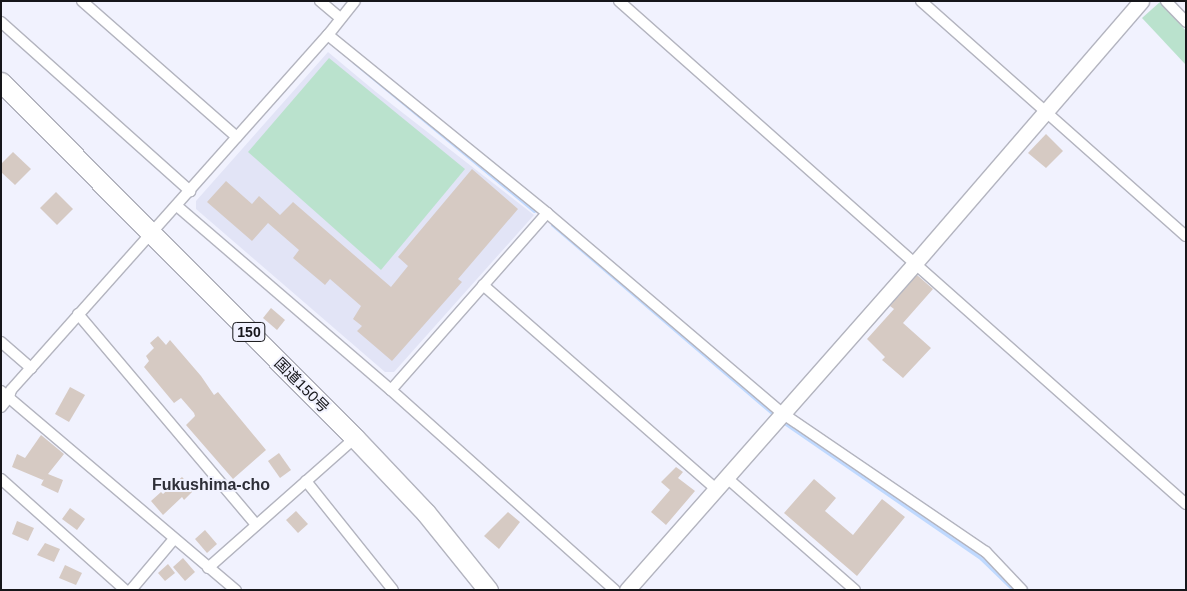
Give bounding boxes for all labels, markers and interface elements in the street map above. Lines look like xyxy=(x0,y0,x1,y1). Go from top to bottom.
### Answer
road number: 150 xyxy=(232,321,266,344)
street label: 国道150号 xyxy=(271,354,333,416)
district label: Fukushima-cho xyxy=(152,475,270,495)

